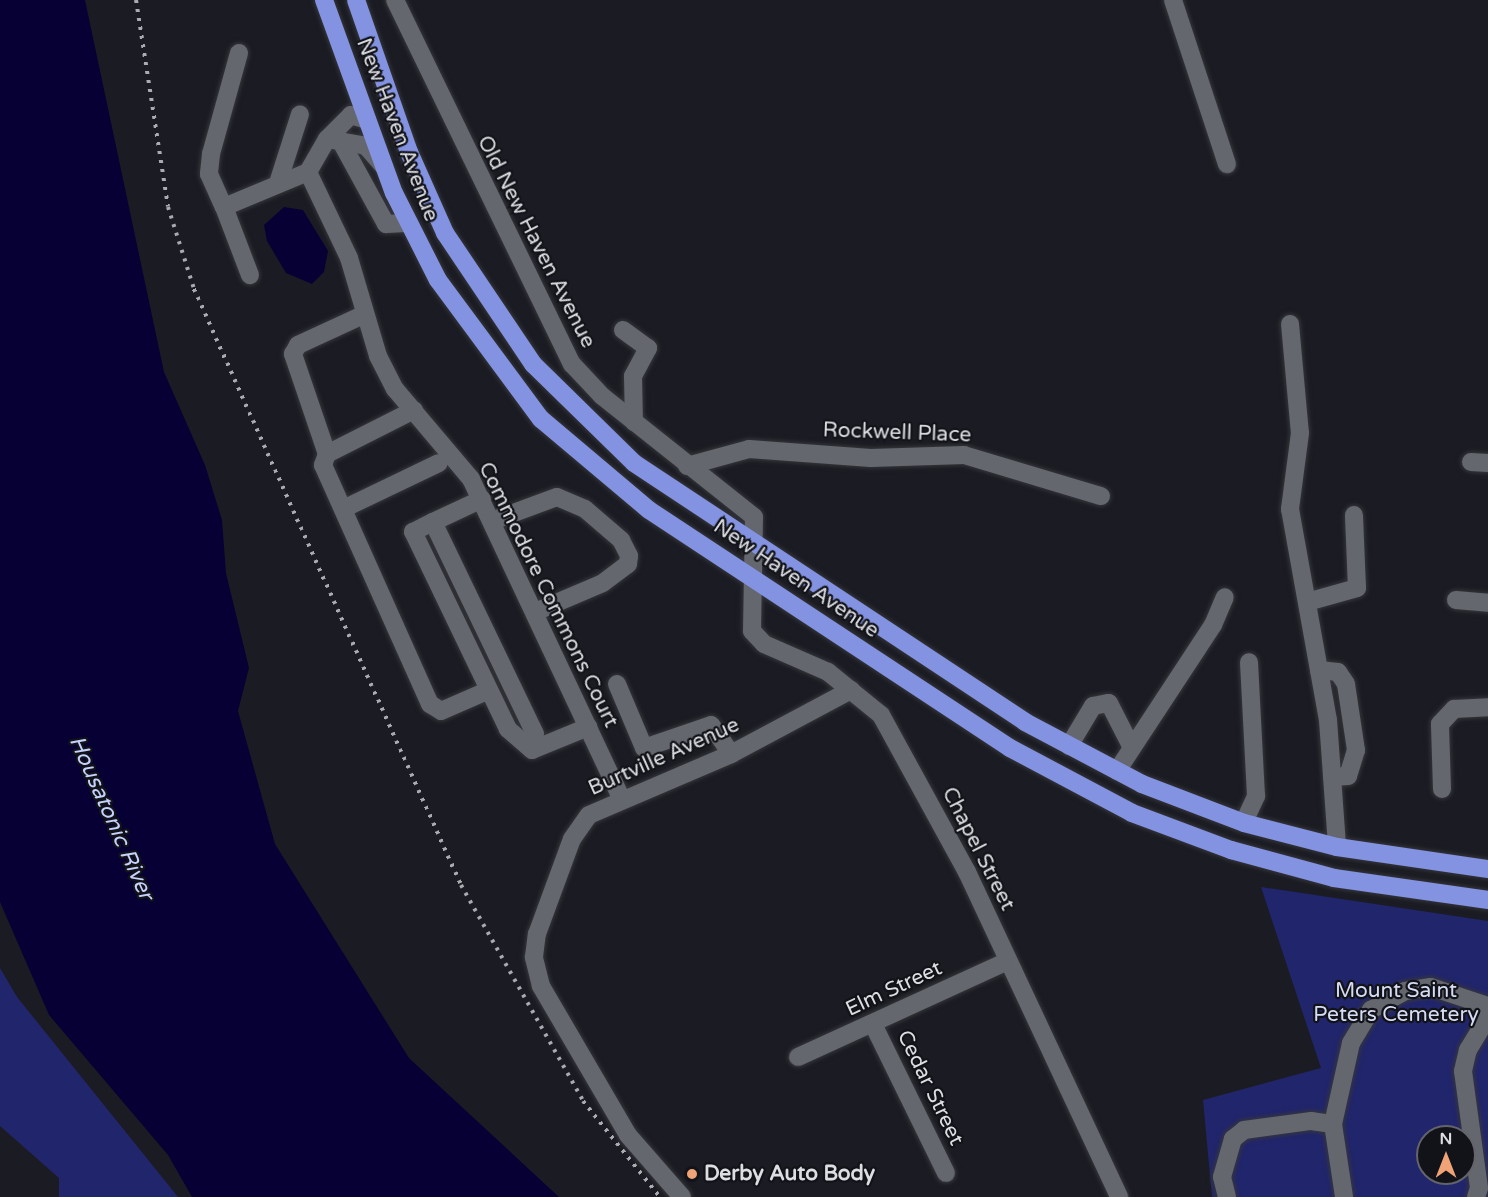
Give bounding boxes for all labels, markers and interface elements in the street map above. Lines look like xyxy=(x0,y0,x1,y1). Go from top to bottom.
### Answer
street label: New Haven Avenue xyxy=(350,35,444,225)
street label: Old New Haven Avenue xyxy=(471,132,601,352)
street label: Rockwell Place xyxy=(822,418,972,448)
street label: Commodore Commons Court xyxy=(473,458,623,732)
street label: New Haven Avenue xyxy=(708,514,884,644)
street label: Burtville Avenue xyxy=(585,712,743,802)
water label: Housatonic River xyxy=(63,732,159,904)
street label: Chapel Street xyxy=(936,783,1020,915)
street label: Elm Street xyxy=(842,956,946,1022)
park label: Mount Saint Peters Cemetery xyxy=(1313,978,1479,1028)
street label: Cedar Street xyxy=(891,1026,969,1150)
north arrow xyxy=(1416,1125,1476,1185)
text: N xyxy=(1440,1129,1452,1149)
place label: Derby Auto Body xyxy=(704,1161,875,1187)
marker: Derby Auto Body xyxy=(685,1167,699,1181)

